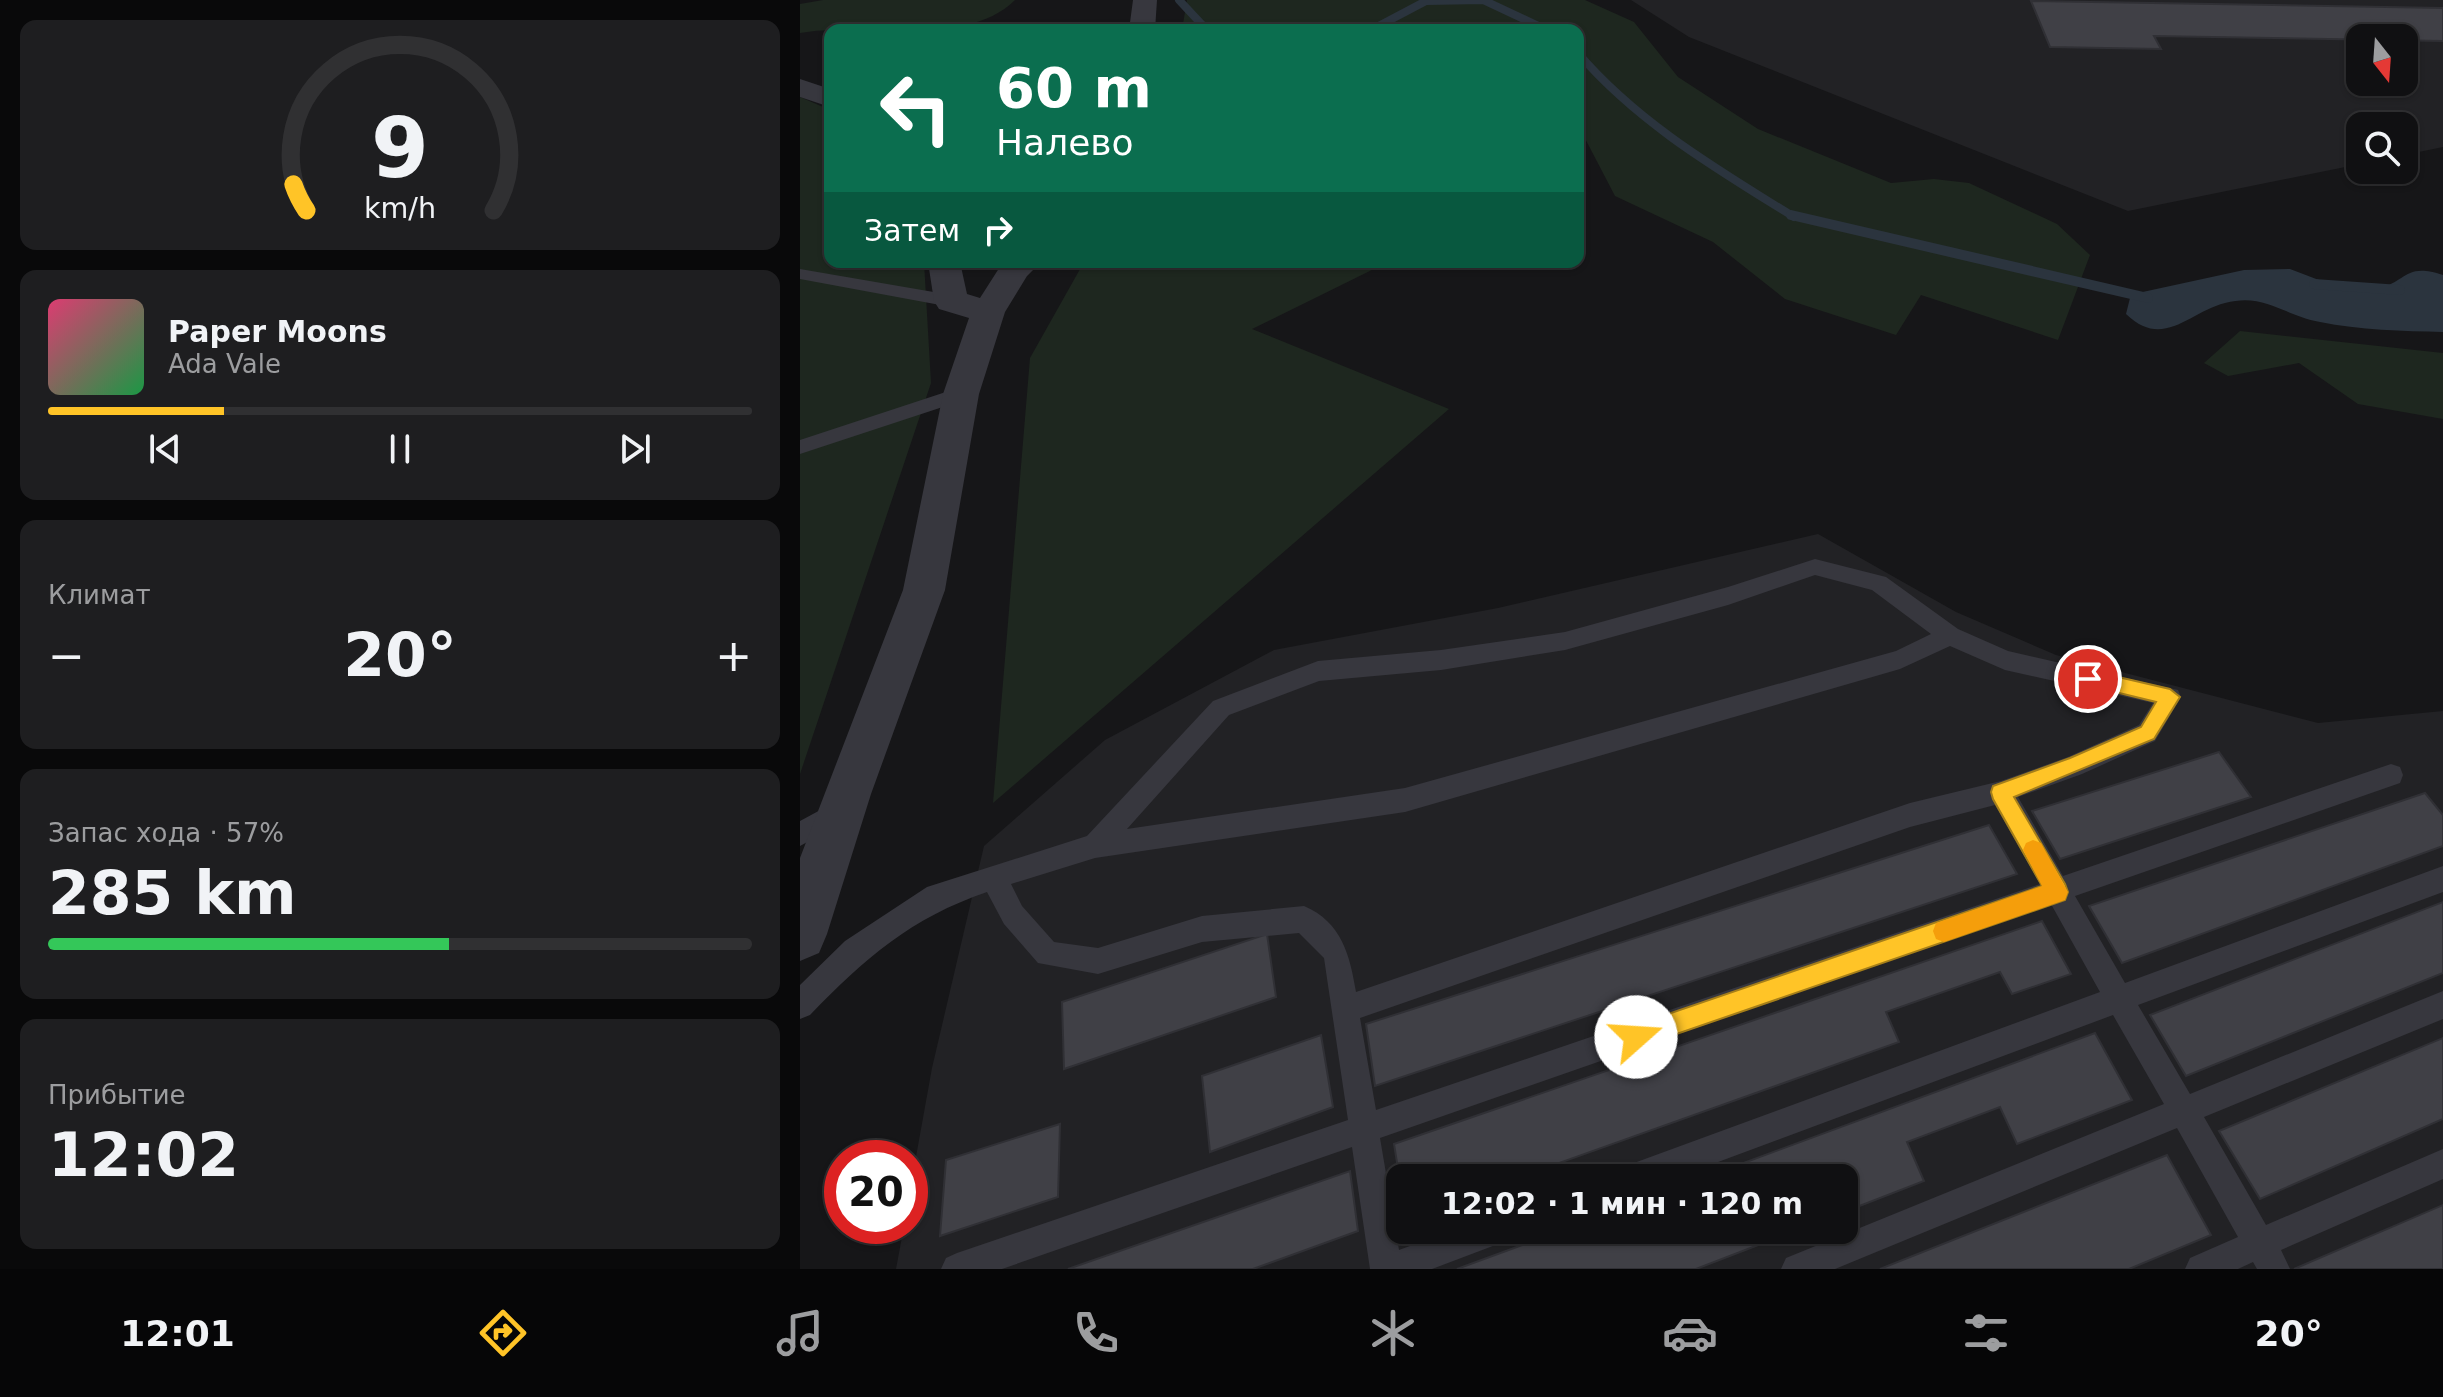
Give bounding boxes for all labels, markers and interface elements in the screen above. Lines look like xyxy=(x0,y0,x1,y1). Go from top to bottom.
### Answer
north arrow xyxy=(2346,24,2418,96)
map controls xyxy=(2346,24,2418,184)
text: 60 m xyxy=(996,55,1152,120)
icon: left xyxy=(864,56,968,160)
text: 9 xyxy=(371,99,429,196)
button: search xyxy=(2346,112,2418,184)
text: Налево xyxy=(996,122,1134,163)
text: km/h xyxy=(364,191,436,225)
icon: right xyxy=(976,208,1020,252)
text: Затем xyxy=(864,213,960,248)
text: Paper Moons xyxy=(168,314,387,349)
text: Ada Vale xyxy=(168,349,281,379)
icon: previous xyxy=(143,427,187,471)
icon: pause xyxy=(378,427,422,471)
icon: next xyxy=(613,427,657,471)
text: Климат xyxy=(48,580,151,610)
text: 20° xyxy=(343,620,457,690)
text: − xyxy=(48,630,85,681)
text: + xyxy=(715,630,752,681)
pin xyxy=(2054,645,2122,713)
icon: arrive xyxy=(2066,657,2110,701)
text: Запас хода · 57% xyxy=(48,818,284,848)
text: 285 km xyxy=(48,858,297,928)
position arrow xyxy=(1594,995,1678,1079)
text: Прибытие xyxy=(48,1080,186,1110)
text: 12:02 xyxy=(48,1120,239,1190)
speed limit sign: 20 xyxy=(824,1140,928,1244)
text: 12:02 · 1 мин · 120 m xyxy=(1441,1186,1803,1221)
icon: directions xyxy=(475,1305,531,1361)
icon: music xyxy=(772,1305,828,1361)
icon: phone xyxy=(1068,1305,1124,1361)
icon: climate xyxy=(1365,1305,1421,1361)
icon: car xyxy=(1662,1305,1718,1361)
icon: filters xyxy=(1958,1305,2014,1361)
text: 12:01 xyxy=(120,1313,235,1354)
text: 20° xyxy=(2255,1313,2323,1354)

